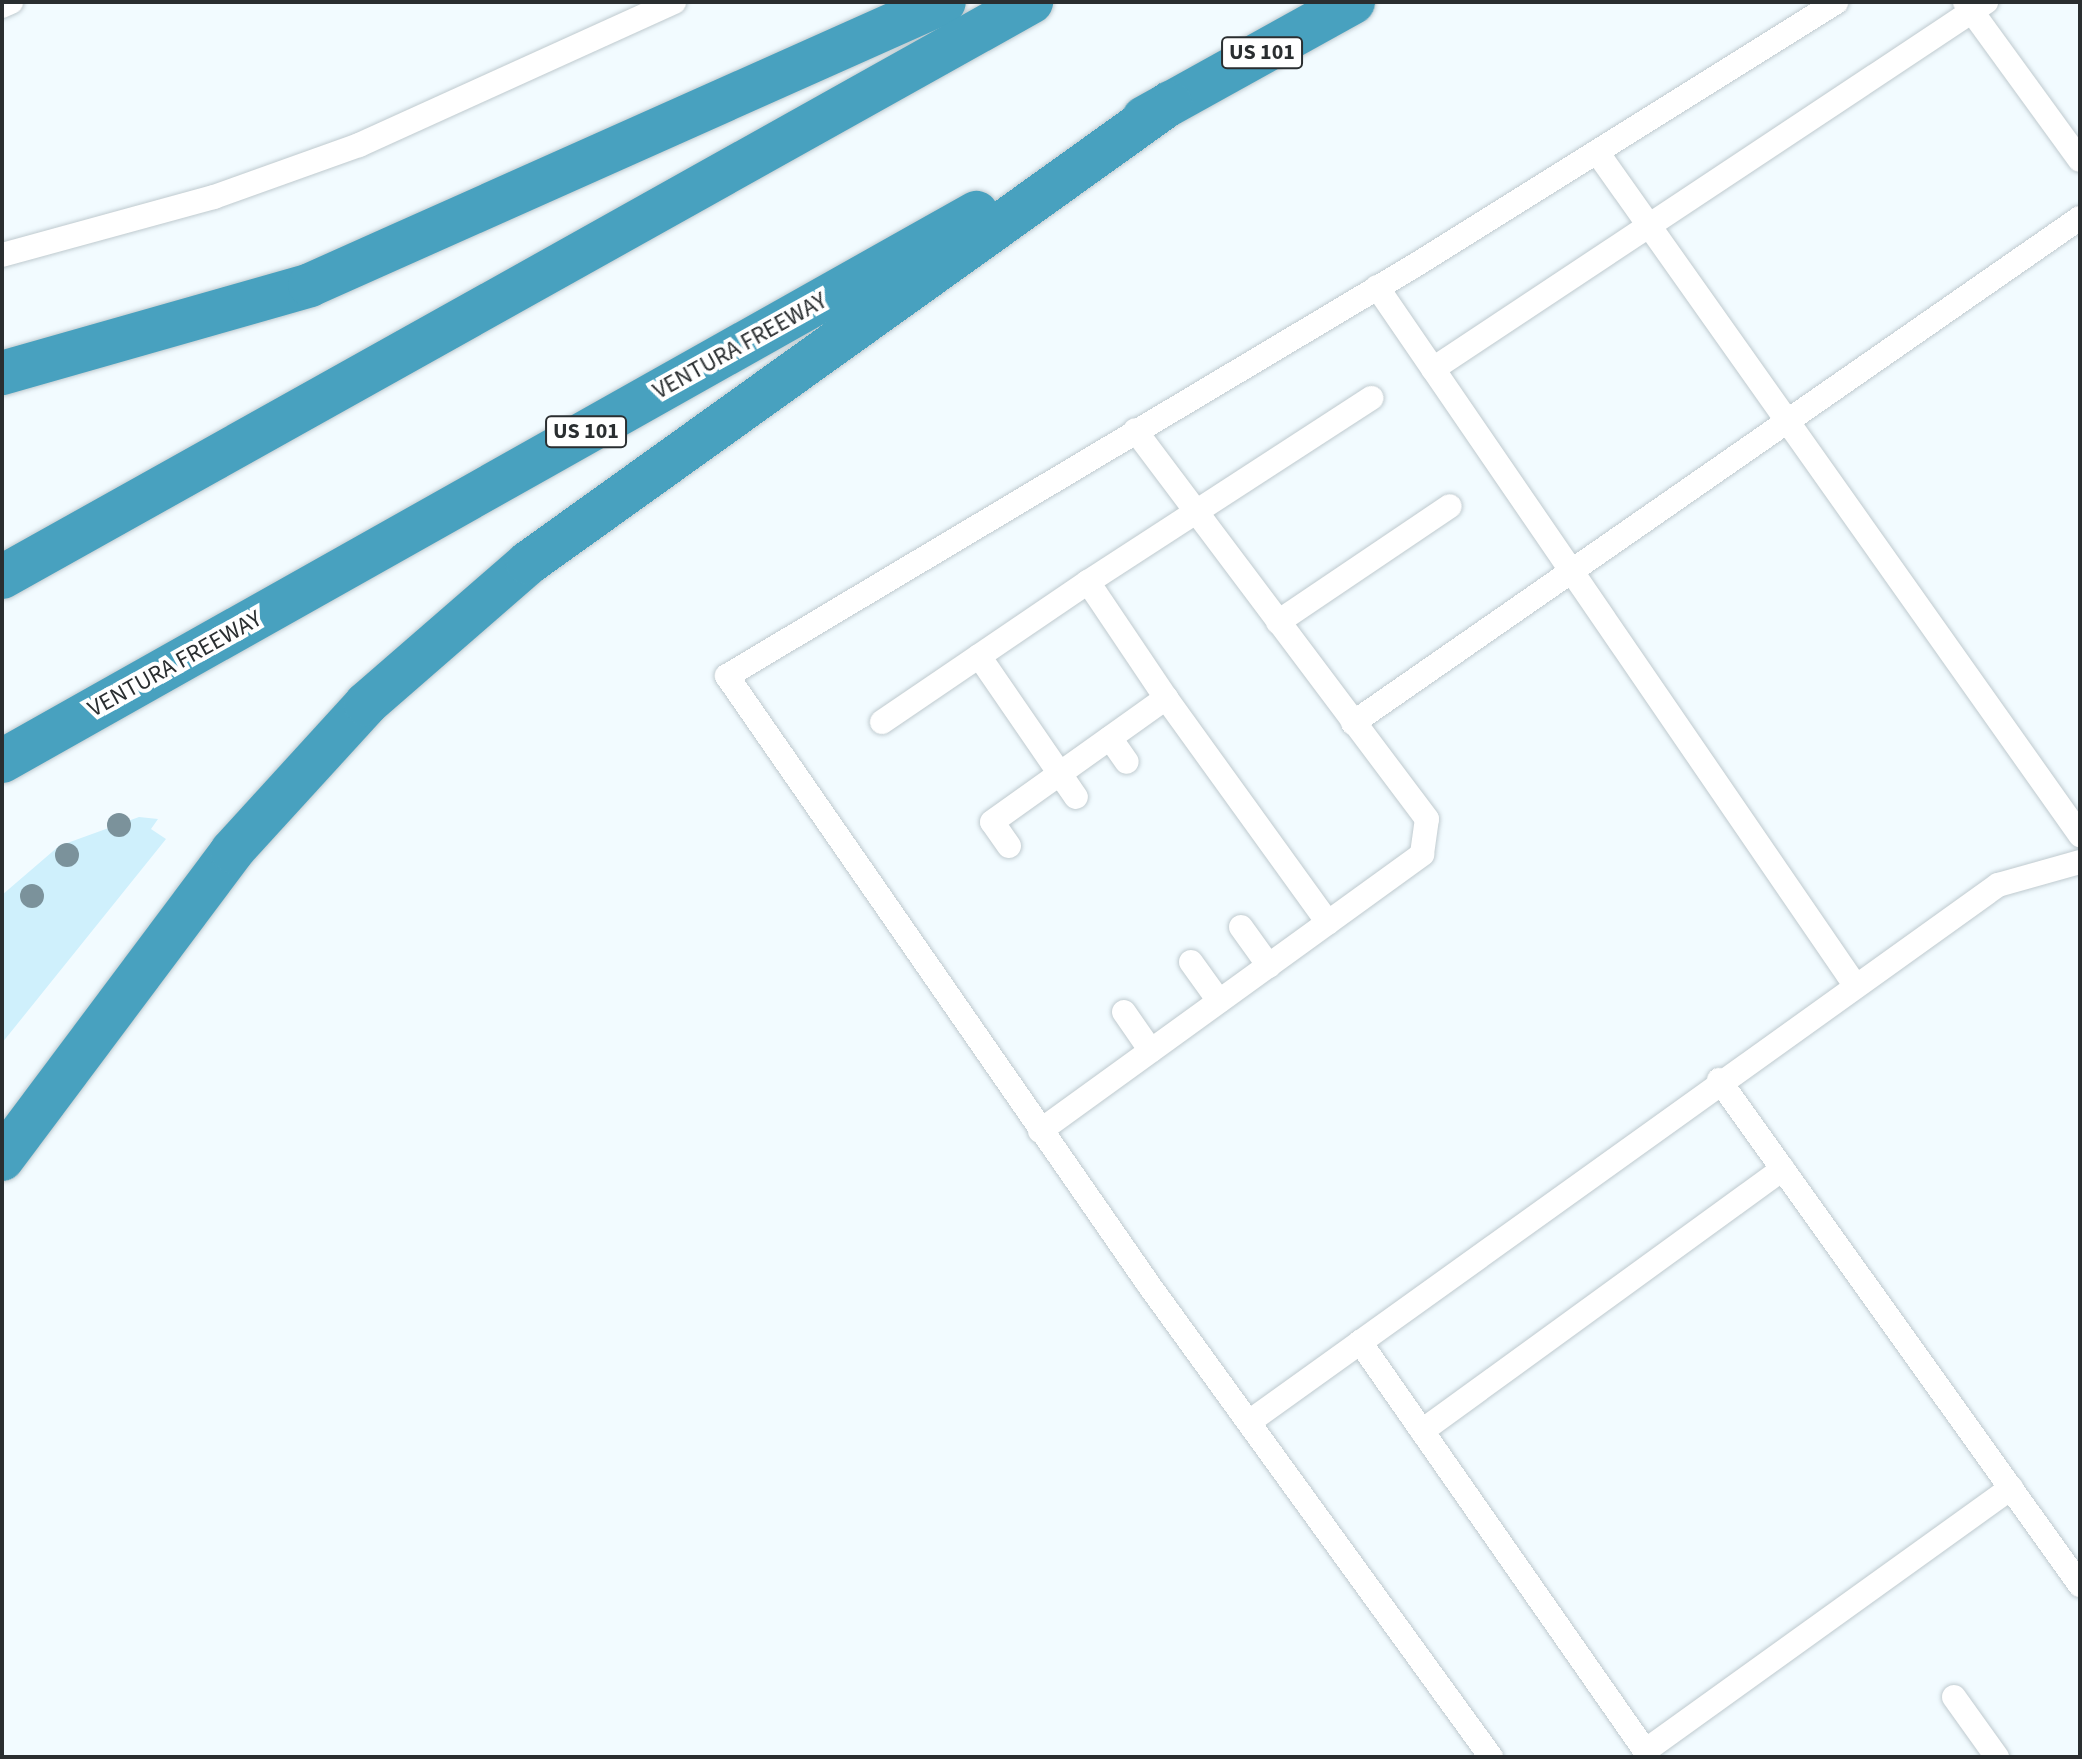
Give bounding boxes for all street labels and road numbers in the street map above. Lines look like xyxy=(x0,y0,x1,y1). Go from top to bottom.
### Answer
road number: US 101 xyxy=(1220,35,1304,71)
street label: VENTURA FREEWAY xyxy=(648,286,832,406)
road number: US 101 xyxy=(544,414,628,450)
street label: VENTURA FREEWAY xyxy=(83,604,267,724)

